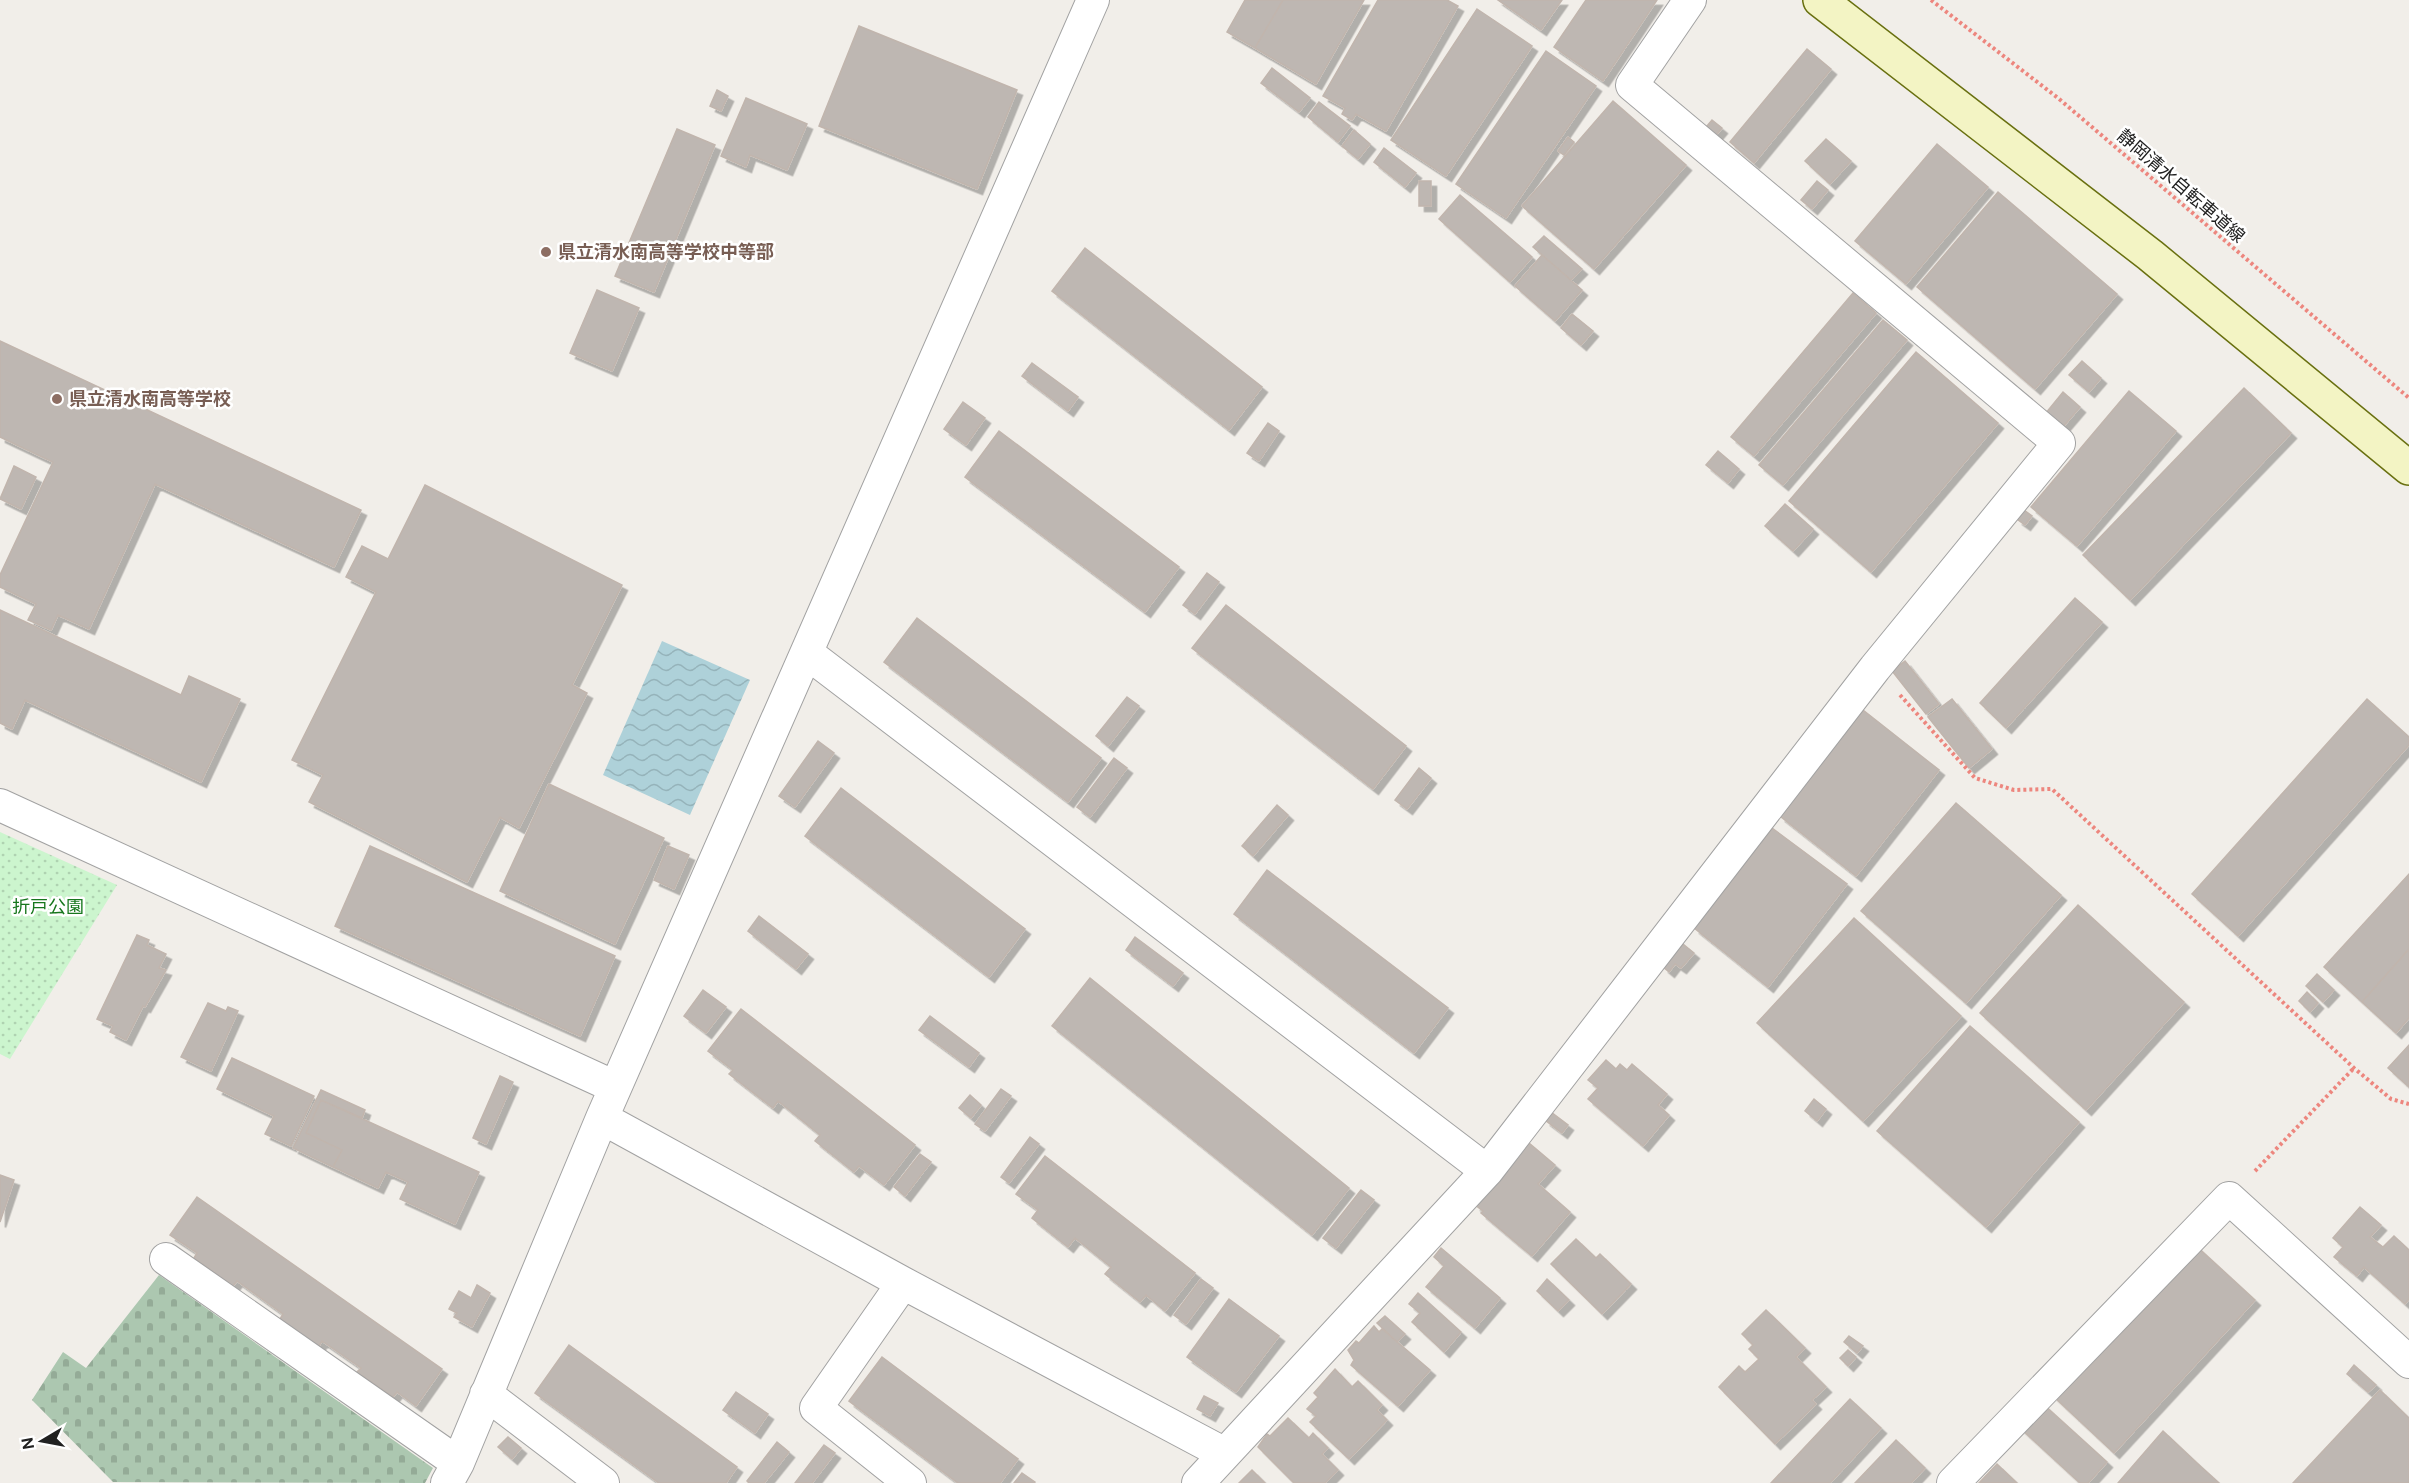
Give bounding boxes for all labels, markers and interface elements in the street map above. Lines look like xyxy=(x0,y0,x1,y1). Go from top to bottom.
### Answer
street label: 静岡清水自転車道線 xyxy=(2112,124,2250,248)
place label: 県立清水南高等学校中等部 xyxy=(558,240,774,264)
marker: 県立清水南高等学校中等部 xyxy=(539,245,553,259)
place label: 県立清水南高等学校 xyxy=(69,387,231,411)
marker: 県立清水南高等学校 xyxy=(50,392,64,406)
park label: 折戸公園 xyxy=(12,895,84,919)
north arrow xyxy=(12,1411,72,1471)
text: N xyxy=(16,1436,39,1451)

